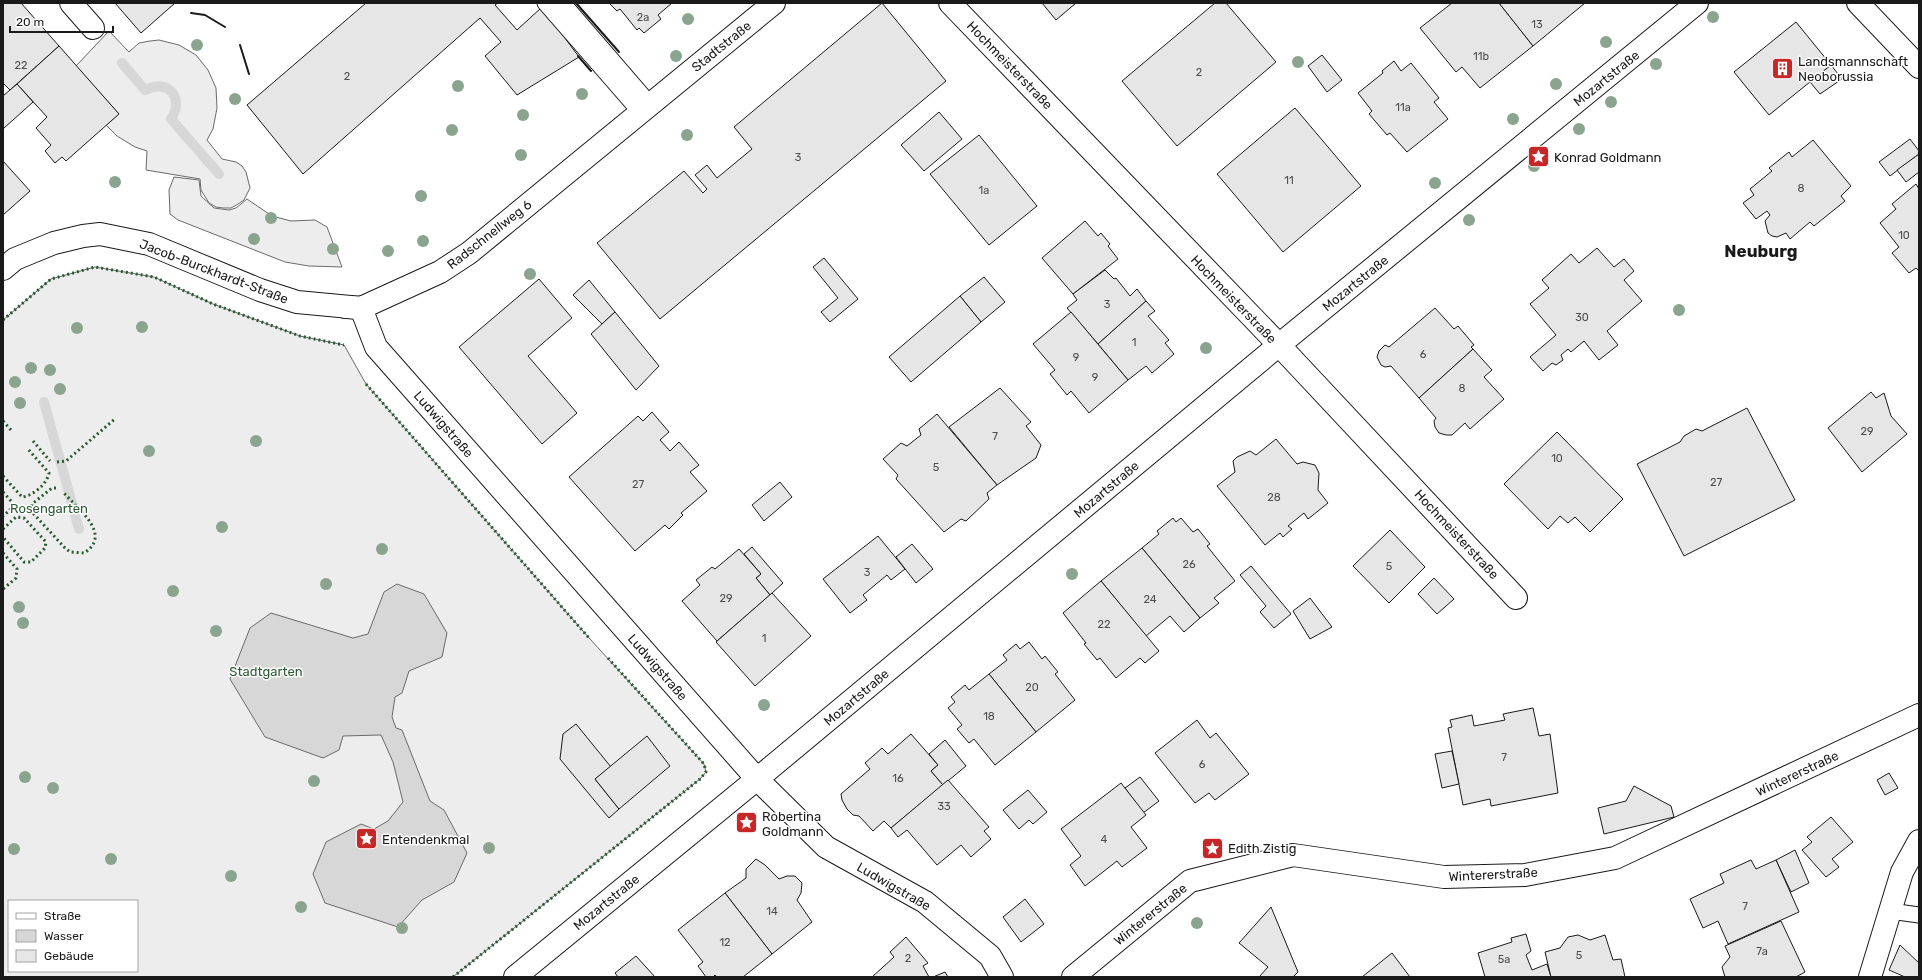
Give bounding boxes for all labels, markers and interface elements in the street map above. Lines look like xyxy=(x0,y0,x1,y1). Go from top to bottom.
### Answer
scale bar xyxy=(10,8,113,34)
house number: 2a xyxy=(637,11,649,24)
text: 20 m xyxy=(16,15,44,29)
street label: Stadtstraße xyxy=(689,18,754,75)
street label: Hochmeisterstraße xyxy=(964,18,1055,112)
house number: 13 xyxy=(1531,18,1543,31)
street label: Mozartstraße xyxy=(1570,47,1642,109)
house number: 11b xyxy=(1473,50,1489,63)
place label: Landsmannschaft Neoborussia xyxy=(1798,54,1908,84)
building icon: Landsmannschaft Neoborussia xyxy=(1770,55,1796,81)
house number: 22 xyxy=(15,59,27,72)
house number: 2 xyxy=(1196,66,1202,79)
house number: 2 xyxy=(344,70,350,83)
house number: 11a xyxy=(1395,101,1411,114)
place icon: Konrad Goldmann xyxy=(1525,144,1551,170)
place label: Konrad Goldmann xyxy=(1554,150,1661,165)
house number: 3 xyxy=(795,151,802,164)
house number: 11 xyxy=(1284,174,1294,187)
house number: 8 xyxy=(1798,182,1805,195)
house number: 1a xyxy=(979,184,989,197)
street label: Radschnellweg 6 xyxy=(444,197,535,273)
house number: 10 xyxy=(1898,229,1910,242)
street label: Jacob-Burckhardt-Straße xyxy=(137,236,290,307)
district label: Neuburg xyxy=(1724,241,1798,261)
street label: Hochmeisterstraße xyxy=(1188,252,1279,346)
street label: Mozartstraße xyxy=(1319,252,1391,314)
house number: 3 xyxy=(1104,298,1111,311)
house number: 30 xyxy=(1575,311,1589,324)
house number: 1 xyxy=(1132,336,1136,349)
house number: 6 xyxy=(1420,348,1427,361)
house number: 9 xyxy=(1073,351,1079,364)
house number: 9 xyxy=(1092,371,1098,384)
house number: 8 xyxy=(1459,382,1466,395)
street label: Ludwigstraße xyxy=(410,388,476,461)
house number: 29 xyxy=(1861,425,1873,438)
house number: 7 xyxy=(992,430,998,443)
house number: 10 xyxy=(1551,452,1563,465)
street label: Mozartstraße xyxy=(1071,458,1142,521)
house number: 5 xyxy=(933,461,940,474)
house number: 27 xyxy=(1710,476,1722,489)
house number: 27 xyxy=(632,478,644,491)
street label: Hochmeisterstraße xyxy=(1411,487,1502,582)
house number: 28 xyxy=(1267,491,1281,504)
park label: Rosengarten xyxy=(10,501,88,517)
house number: 26 xyxy=(1182,558,1196,571)
house number: 5 xyxy=(1386,560,1393,573)
house number: 3 xyxy=(864,566,871,579)
house number: 29 xyxy=(720,592,732,605)
house number: 24 xyxy=(1143,593,1157,606)
house number: 22 xyxy=(1098,618,1110,631)
street label: Ludwigstraße xyxy=(624,631,690,704)
house number: 1 xyxy=(762,632,766,645)
park label: Stadtgarten xyxy=(229,664,303,680)
street label: Mozartstraße xyxy=(821,666,892,729)
house number: 20 xyxy=(1025,681,1039,694)
house number: 18 xyxy=(983,710,995,723)
street label: Wintererstraße xyxy=(1754,748,1841,799)
house number: 7 xyxy=(1501,751,1507,764)
house number: 6 xyxy=(1199,758,1206,771)
house number: 16 xyxy=(892,772,904,785)
house number: 33 xyxy=(937,800,951,813)
place label: Robertina Goldmann xyxy=(762,809,824,839)
place icon: Robertina Goldmann xyxy=(733,810,759,836)
place icon: Entendenkmal xyxy=(353,826,379,852)
place label: Entendenkmal xyxy=(382,832,469,847)
house number: 4 xyxy=(1101,833,1108,846)
place icon: Edith Zistig xyxy=(1200,835,1226,861)
place label: Edith Zistig xyxy=(1228,841,1296,857)
street label: Ludwigstraße xyxy=(854,859,933,914)
street label: Wintererstraße xyxy=(1448,865,1538,884)
street label: Mozartstraße xyxy=(570,871,642,933)
street label: Wintererstraße xyxy=(1111,880,1190,948)
legend xyxy=(8,900,138,972)
house number: 7 xyxy=(1742,900,1748,913)
house number: 14 xyxy=(766,905,778,918)
text: Straße xyxy=(44,909,81,923)
text: Wasser xyxy=(44,929,84,943)
house number: 12 xyxy=(719,936,731,949)
house number: 7a xyxy=(1756,945,1768,958)
text: Gebäude xyxy=(44,949,94,963)
house number: 5 xyxy=(1576,949,1583,962)
house number: 2 xyxy=(905,952,911,965)
house number: 5a xyxy=(1498,953,1510,966)

